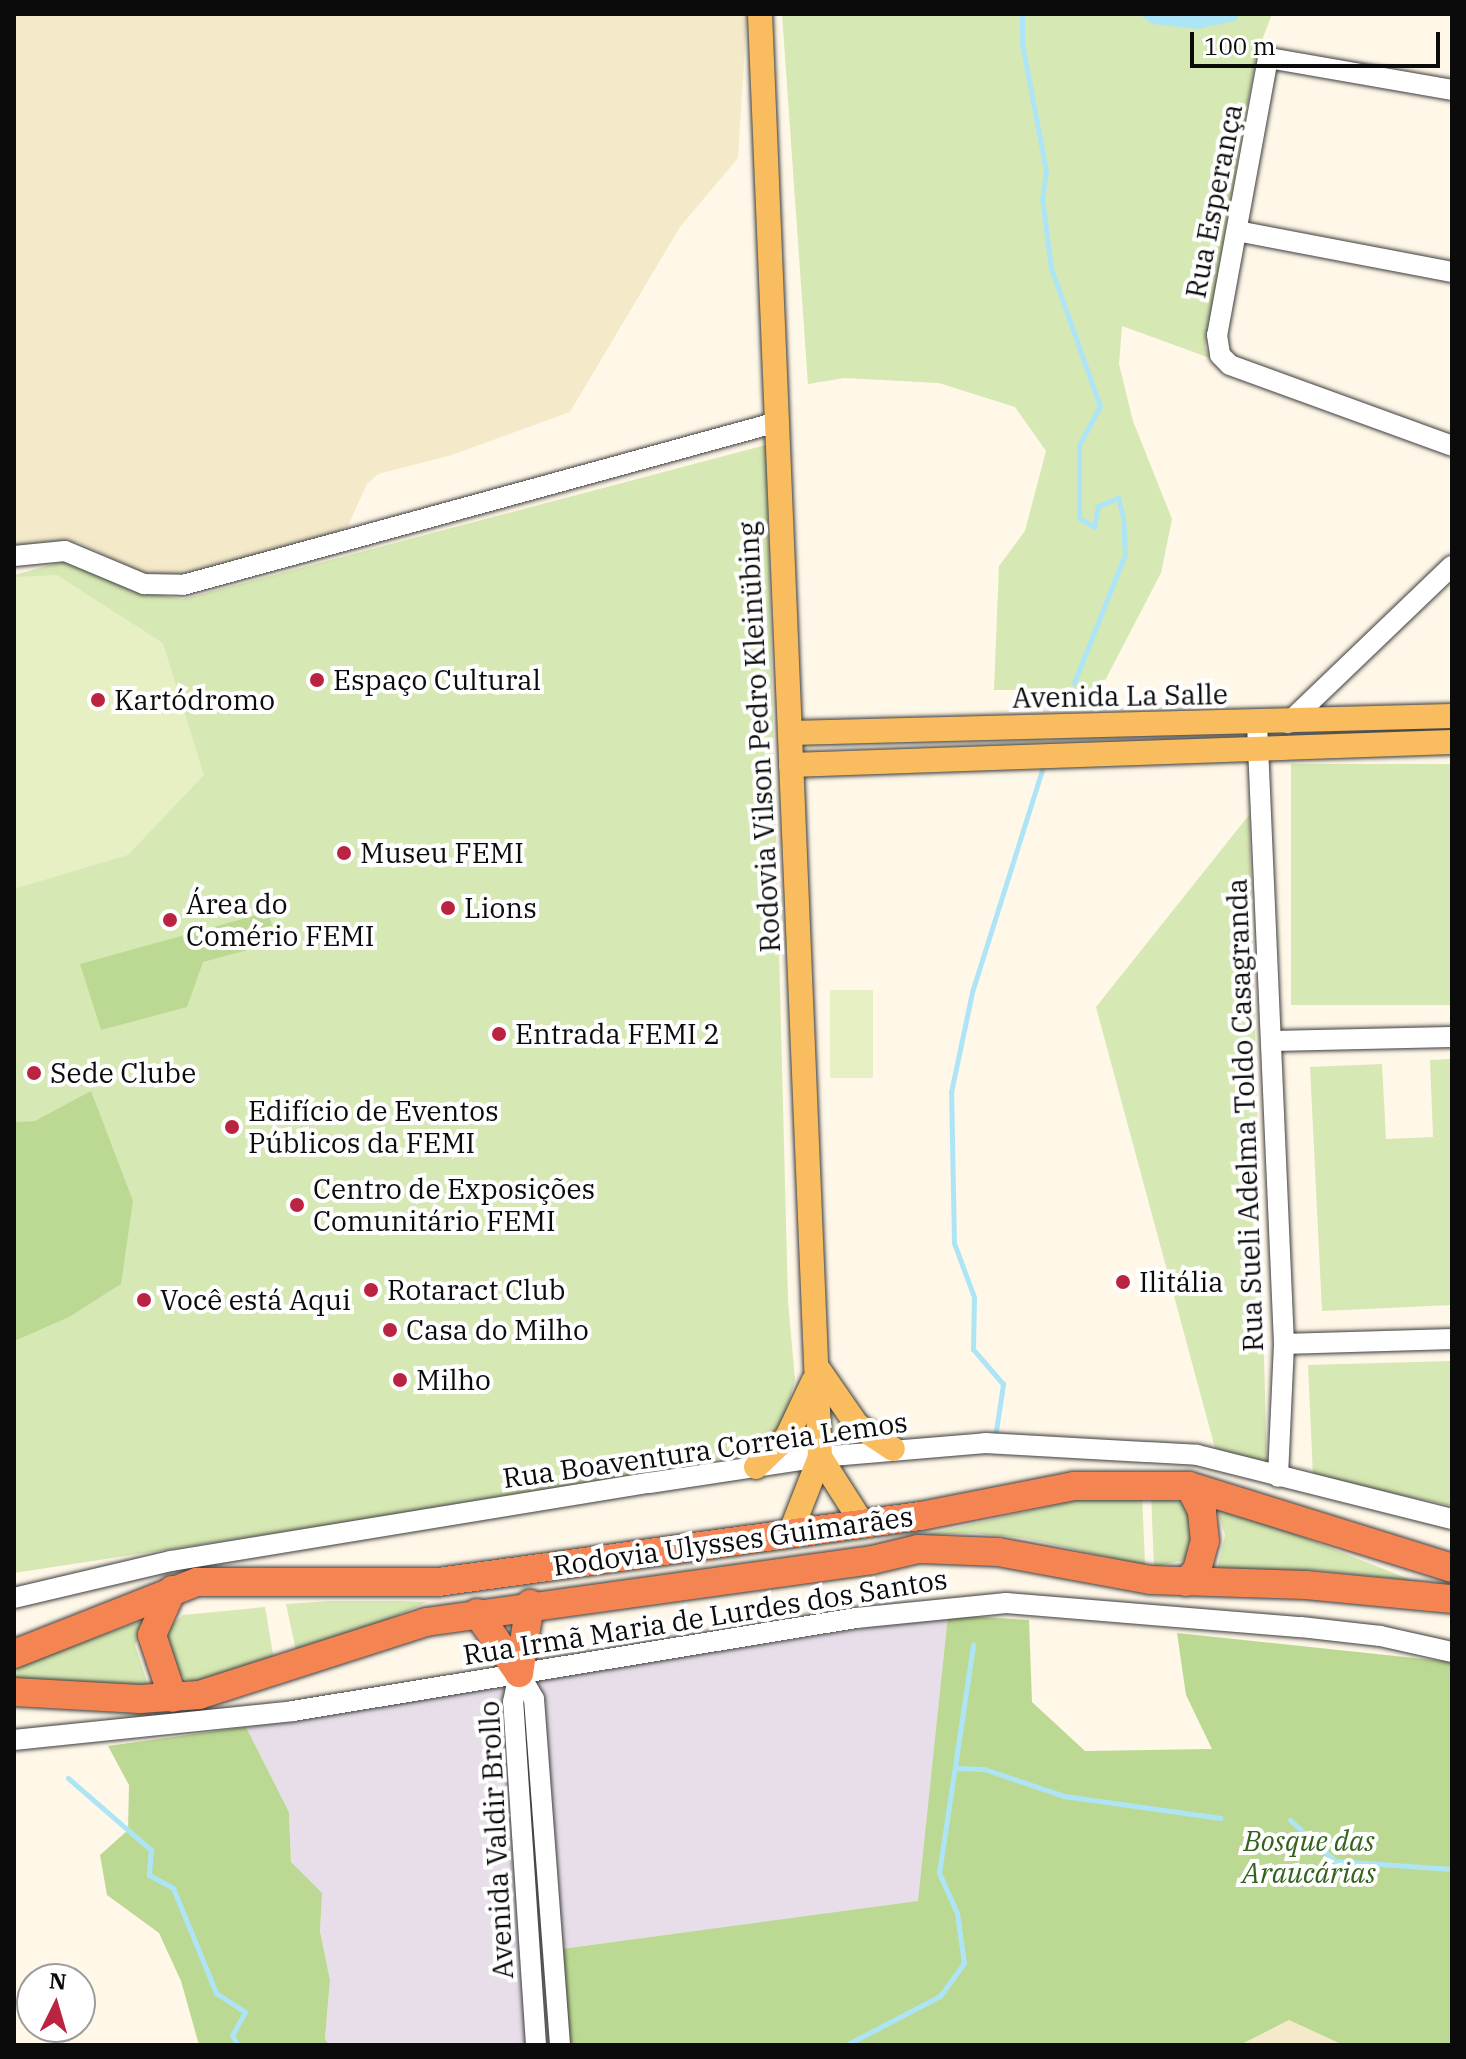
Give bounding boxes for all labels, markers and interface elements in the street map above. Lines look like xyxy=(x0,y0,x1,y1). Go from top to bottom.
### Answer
scale bar xyxy=(1194,16,1444,66)
text: 100 m xyxy=(1204,30,1276,62)
street label: Rua Esperança xyxy=(1179,101,1249,301)
street label: Rodovia Vilson Pedro Kleinübing xyxy=(731,521,787,953)
place label: Espaço Cultural xyxy=(333,663,541,697)
marker: Espaço Cultural xyxy=(308,671,326,689)
street label: Avenida La Salle xyxy=(1012,677,1228,715)
place label: Kartódromo xyxy=(114,683,275,717)
marker: Kartódromo xyxy=(89,691,107,709)
place label: Museu FEMI xyxy=(360,836,524,870)
marker: Museu FEMI xyxy=(335,844,353,862)
street label: Rua Sueli Adelma Toldo Casagranda xyxy=(1220,878,1270,1352)
place label: Área do Comério FEMI xyxy=(186,887,374,953)
place label: Lions xyxy=(464,891,537,925)
marker: Lions xyxy=(439,899,457,917)
marker: Área do Comério FEMI xyxy=(161,911,179,929)
place label: Entrada FEMI 2 xyxy=(515,1017,720,1051)
marker: Entrada FEMI 2 xyxy=(490,1025,508,1043)
place label: Sede Clube xyxy=(50,1056,196,1090)
marker: Sede Clube xyxy=(25,1064,43,1082)
place label: Edifício de Eventos Públicos da FEMI xyxy=(248,1094,499,1160)
marker: Edifício de Eventos Públicos da FEMI xyxy=(223,1118,241,1136)
place label: Centro de Exposições Comunitário FEMI xyxy=(313,1172,595,1238)
marker: Centro de Exposições Comunitário FEMI xyxy=(288,1196,306,1214)
place label: Ilitália xyxy=(1139,1265,1224,1299)
place label: Rotaract Club xyxy=(387,1273,566,1307)
marker: Ilitália xyxy=(1114,1273,1132,1291)
marker: Rotaract Club xyxy=(362,1281,380,1299)
place label: Você está Aqui xyxy=(160,1283,351,1317)
marker: Você está Aqui xyxy=(135,1291,153,1309)
place label: Casa do Milho xyxy=(406,1313,589,1347)
marker: Casa do Milho xyxy=(381,1321,399,1339)
place label: Milho xyxy=(416,1363,491,1397)
marker: Milho xyxy=(391,1371,409,1389)
street label: Rua Boaventura Correia Lemos xyxy=(500,1405,910,1495)
street label: Rodovia Ulysses Guimarães xyxy=(551,1499,915,1583)
street label: Rua Irmã Maria de Lurdes dos Santos xyxy=(460,1562,950,1672)
street label: Avenida Valdir Brollo xyxy=(472,1700,520,1980)
park label: Bosque das Araucárias xyxy=(1242,1824,1376,1890)
north arrow xyxy=(16,1963,96,2043)
text: N xyxy=(48,1965,68,1996)

